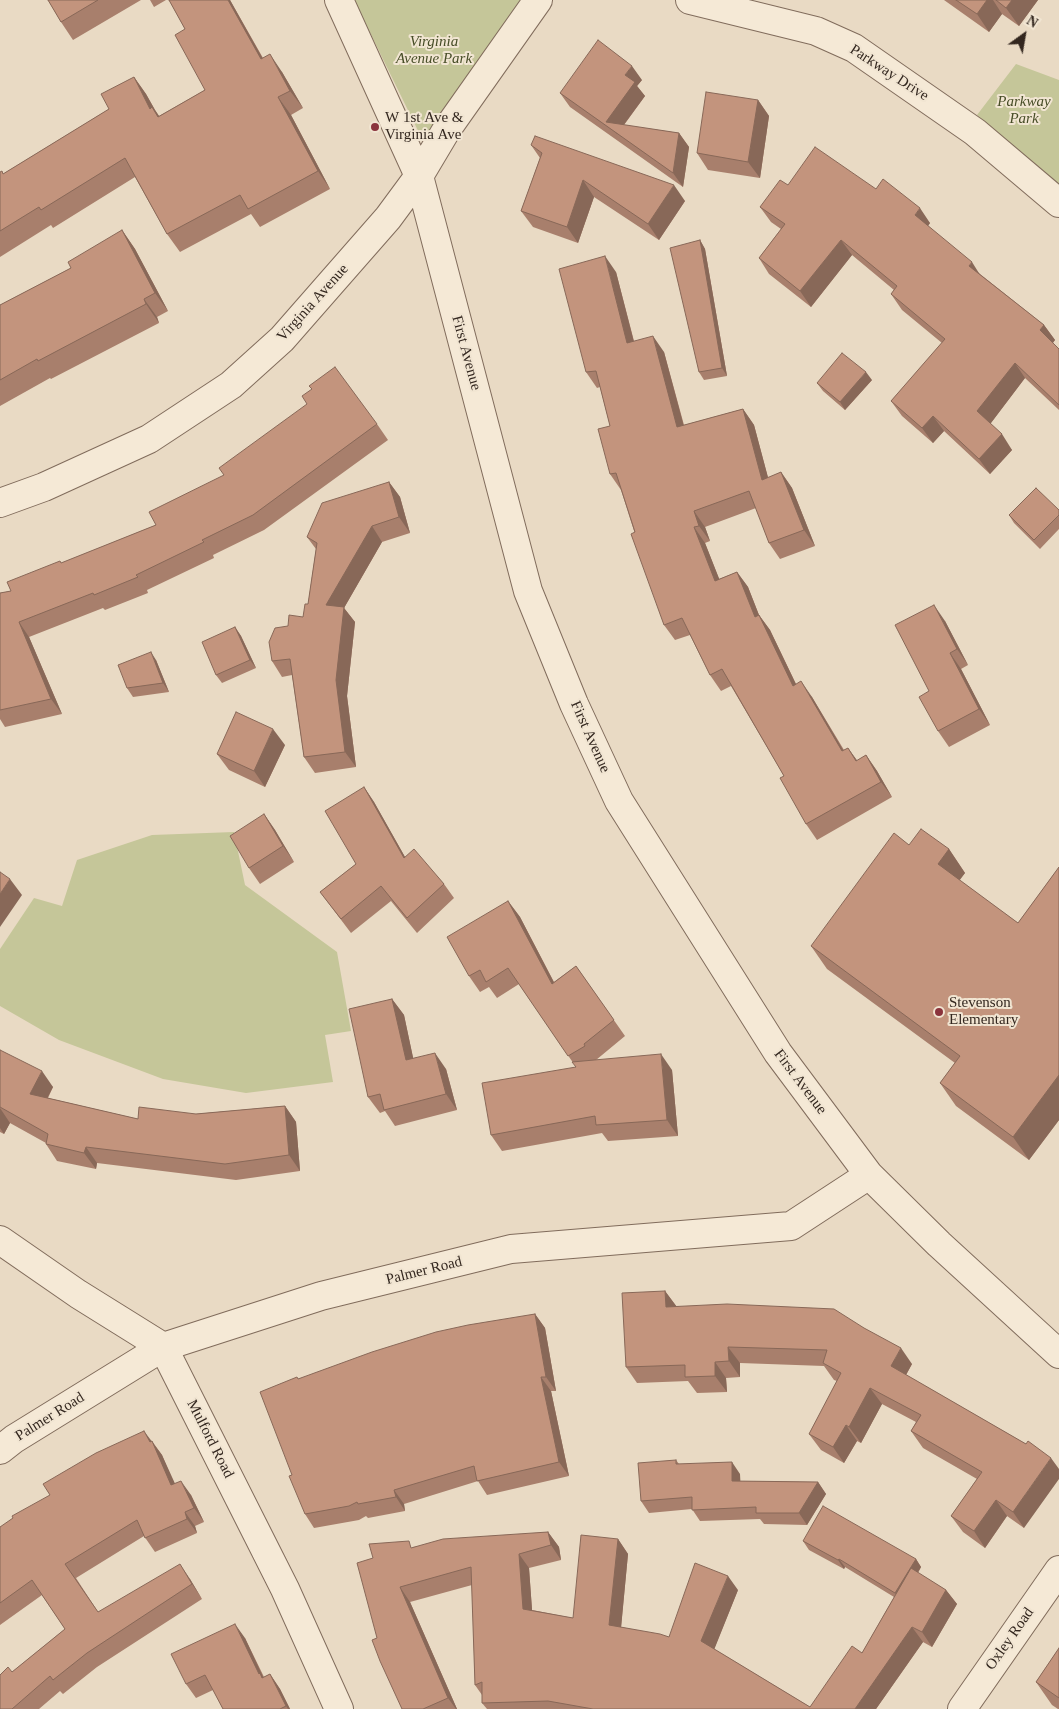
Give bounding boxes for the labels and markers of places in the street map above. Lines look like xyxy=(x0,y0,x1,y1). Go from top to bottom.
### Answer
place label: W 1st Ave & Virginia Ave xyxy=(385,109,463,144)
marker: W 1st Ave & Virginia Ave xyxy=(369,121,381,133)
place label: Stevenson Elementary xyxy=(949,994,1018,1029)
marker: Stevenson Elementary xyxy=(933,1006,945,1018)

